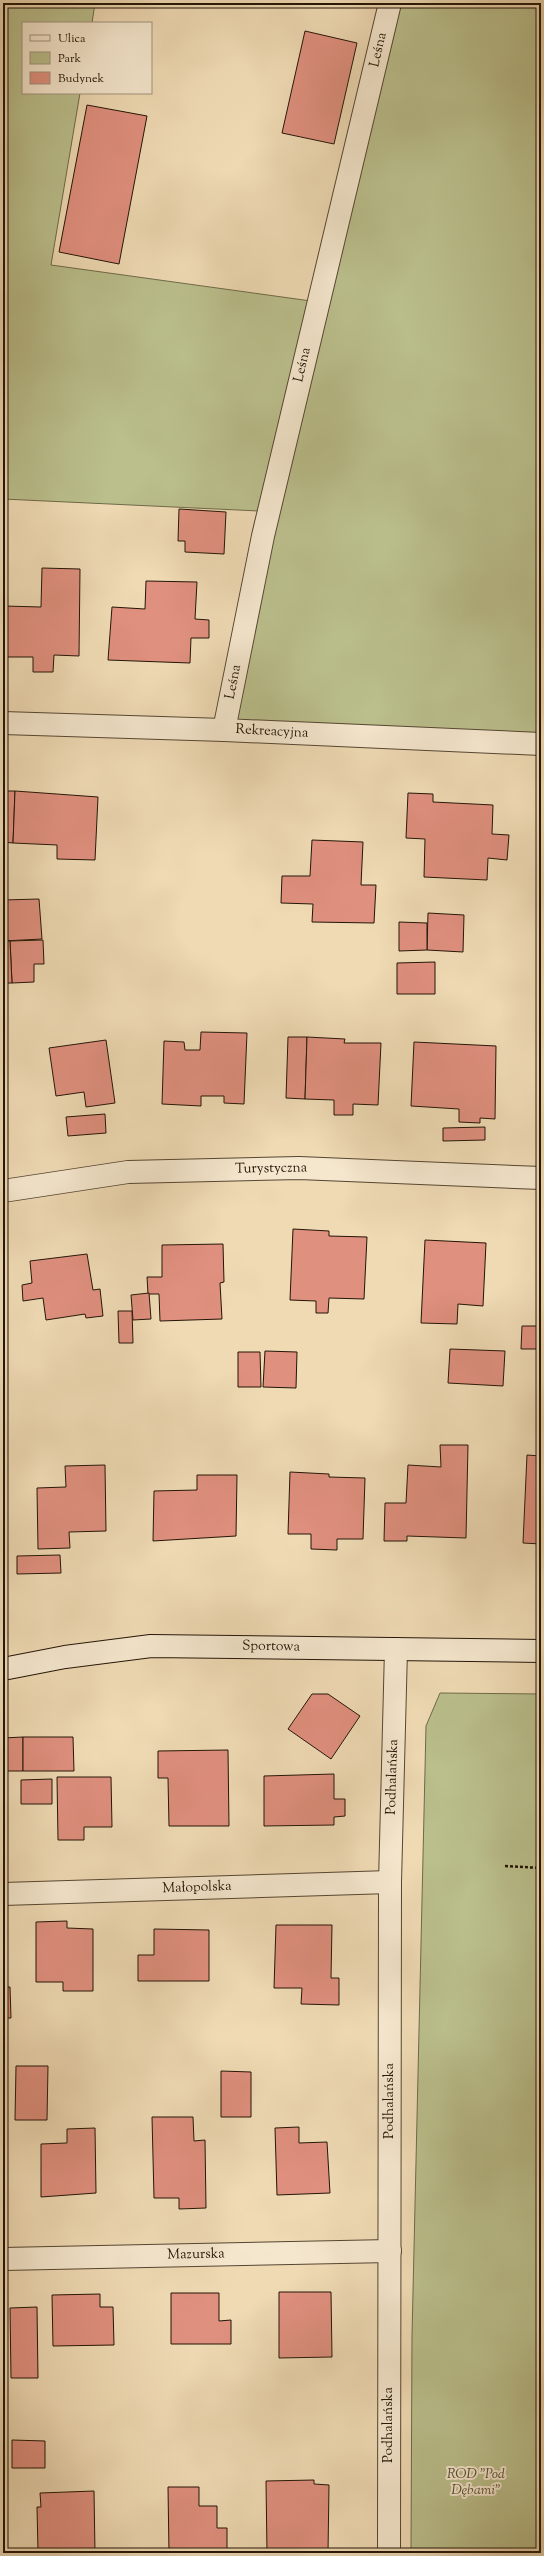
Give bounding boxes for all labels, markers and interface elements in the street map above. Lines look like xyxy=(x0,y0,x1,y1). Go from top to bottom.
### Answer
legend xyxy=(22,22,152,94)
text: Ulica xyxy=(58,30,86,48)
street label: Leśna xyxy=(365,30,393,69)
text: Park xyxy=(58,50,81,68)
text: Budynek xyxy=(58,70,105,88)
street label: Leśna xyxy=(289,345,317,384)
street label: Leśna xyxy=(221,662,247,701)
street label: Rekreacyjna xyxy=(235,720,310,744)
street label: Turystyczna xyxy=(235,1158,308,1180)
street label: Sportowa xyxy=(242,1636,301,1658)
street label: Podhalańska xyxy=(382,1738,404,1815)
street label: Małopolska xyxy=(162,1877,233,1899)
street label: Podhalańska xyxy=(380,2063,400,2139)
street label: Mazurska xyxy=(167,2244,225,2266)
street label: Podhalańska xyxy=(379,2387,399,2463)
park label: ROD "Pod Dębami" xyxy=(447,2465,505,2501)

